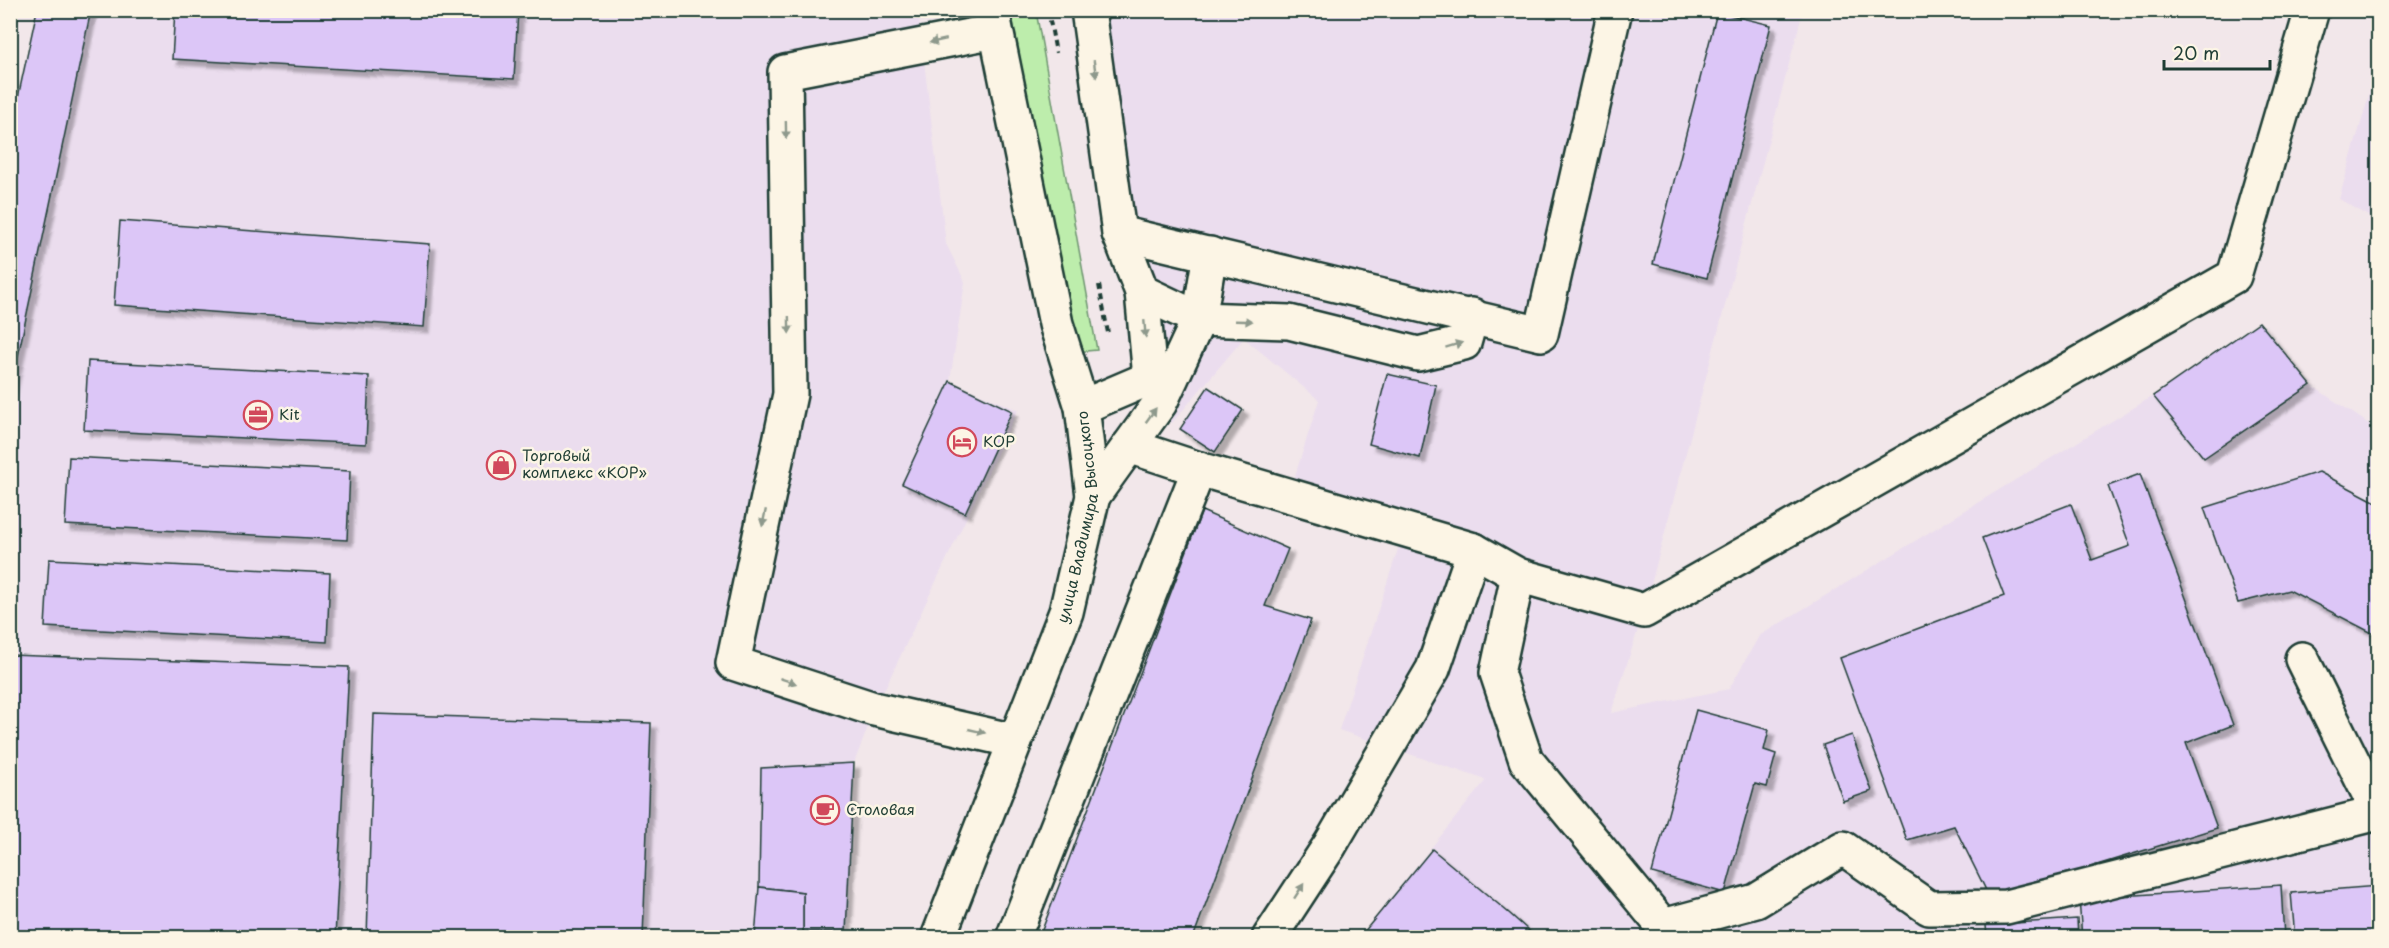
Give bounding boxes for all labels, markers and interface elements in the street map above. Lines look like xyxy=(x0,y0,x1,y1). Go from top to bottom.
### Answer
scale bar xyxy=(2164,33,2270,71)
one-way arrow xyxy=(929,37,947,47)
text: 20 m xyxy=(2173,39,2219,66)
one-way arrow xyxy=(1091,59,1100,78)
one-way arrow xyxy=(781,121,791,140)
one-way arrow xyxy=(784,316,793,335)
one-way arrow xyxy=(1234,316,1253,325)
one-way arrow xyxy=(1140,320,1150,339)
one-way arrow xyxy=(1445,340,1463,349)
office icon: Kit xyxy=(242,399,274,431)
place label: Kit xyxy=(279,402,300,425)
one-way arrow xyxy=(1145,407,1157,422)
street label: улица Владимира Высоцкого xyxy=(1050,410,1103,626)
hotel icon: КОР xyxy=(946,426,978,458)
place label: КОР xyxy=(983,429,1015,452)
place label: Торговый комплекс «КОР» xyxy=(522,443,647,483)
shop icon: Торговый комплекс «КОР» xyxy=(485,449,517,481)
one-way arrow xyxy=(758,508,768,527)
one-way arrow xyxy=(779,677,797,686)
one-way arrow xyxy=(968,727,987,736)
cafe icon: Столовая xyxy=(809,794,841,826)
place label: Столовая xyxy=(846,797,915,820)
one-way arrow xyxy=(1294,883,1305,900)

